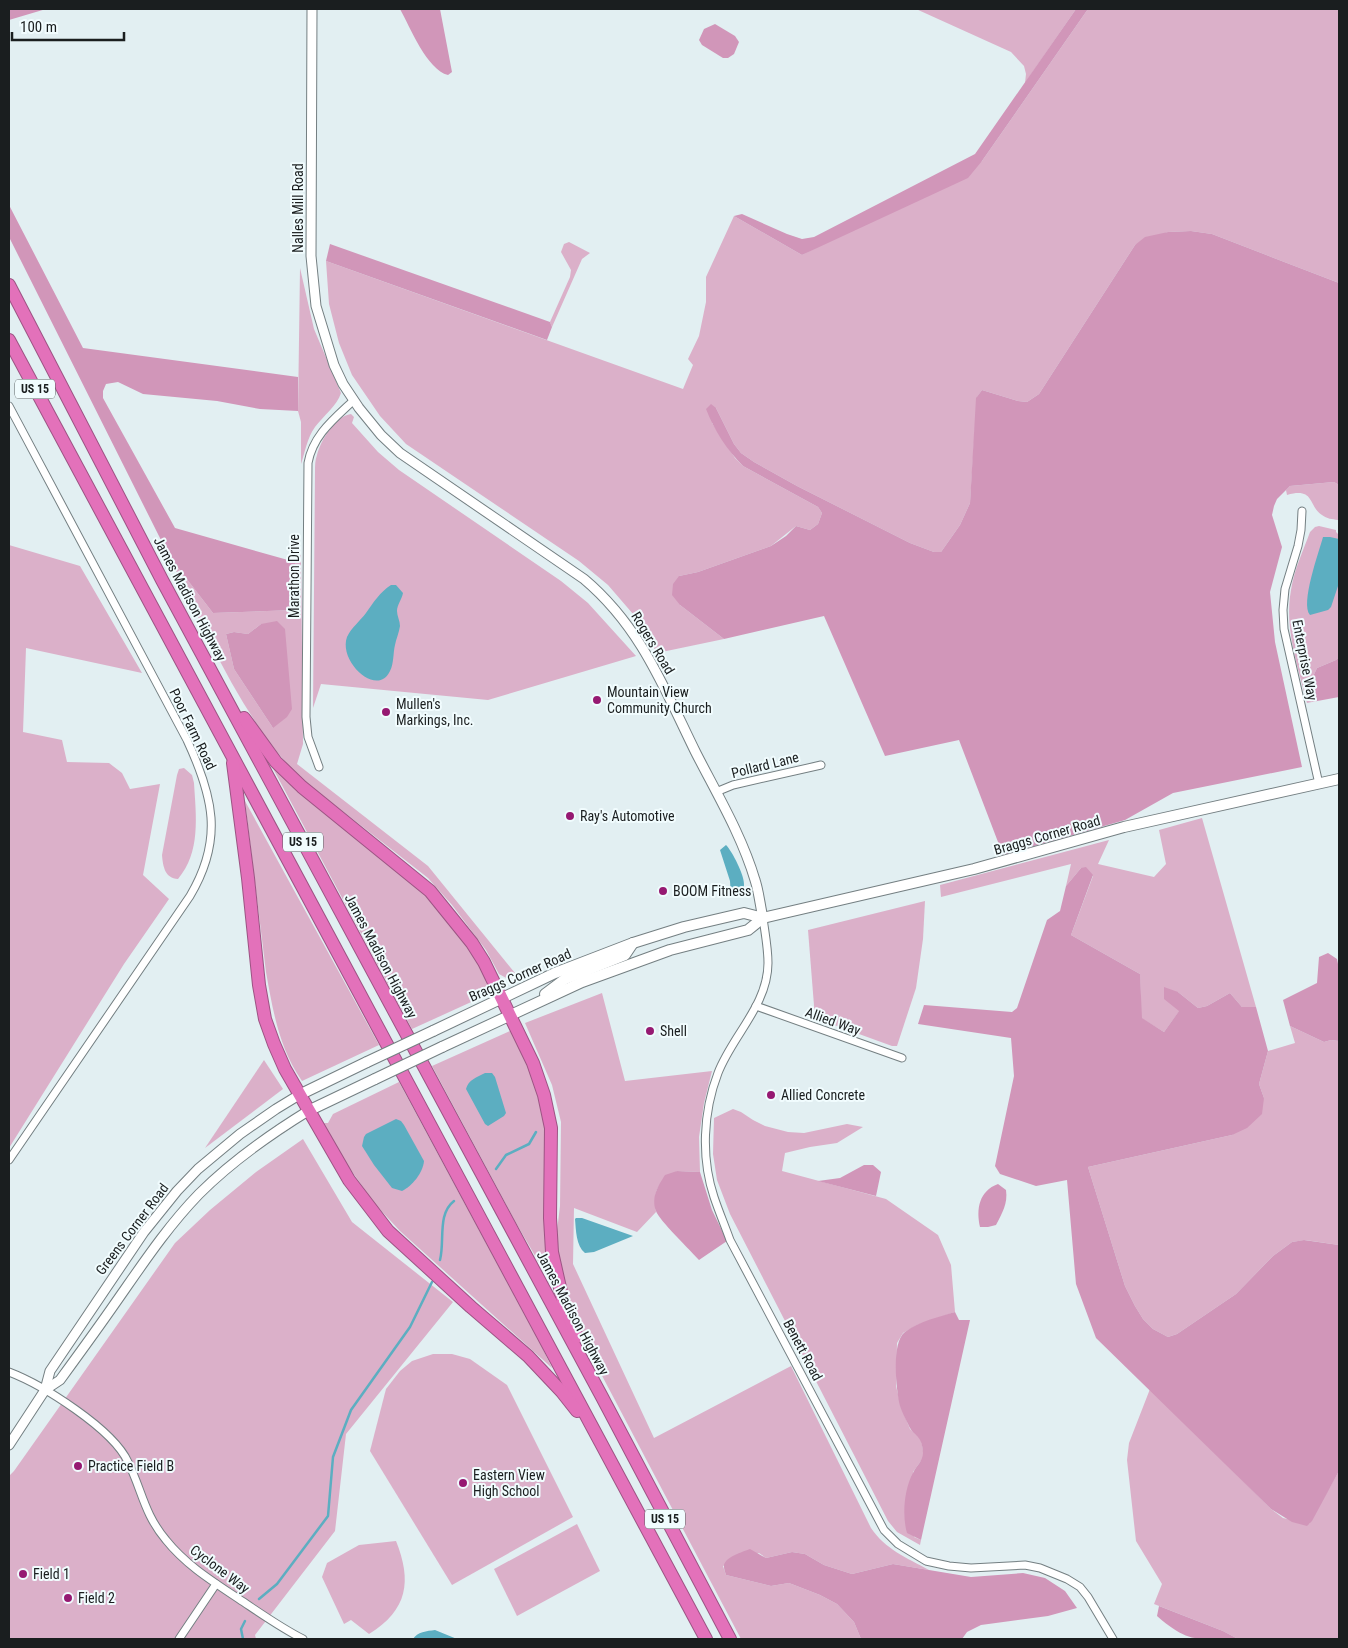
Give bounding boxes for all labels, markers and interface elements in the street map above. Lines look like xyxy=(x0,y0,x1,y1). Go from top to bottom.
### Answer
scale bar xyxy=(12,10,125,42)
text: 100 m xyxy=(20,18,57,36)
street label: Nalles Mill Road xyxy=(290,163,306,253)
road number: US 15 xyxy=(15,379,55,398)
street label: James Madison Highway xyxy=(151,534,230,664)
street label: Marathon Drive xyxy=(286,534,302,618)
street label: Rogers Road xyxy=(628,609,678,677)
street label: Enterprise Way xyxy=(1289,618,1321,702)
place label: Mountain View Community Church xyxy=(607,684,712,716)
street label: Poor Farm Road xyxy=(166,686,220,772)
marker: Mountain View Community Church xyxy=(591,694,603,706)
place label: Mullen's Markings, Inc. xyxy=(396,696,474,728)
marker: Mullen's Markings, Inc. xyxy=(380,706,392,718)
street label: Pollard Lane xyxy=(730,749,801,781)
place label: Ray's Automotive xyxy=(580,808,675,824)
marker: Ray's Automotive xyxy=(564,810,576,822)
street label: Braggs Corner Road xyxy=(992,812,1102,858)
road number: US 15 xyxy=(283,832,323,852)
place label: BOOM Fitness xyxy=(673,883,751,899)
marker: BOOM Fitness xyxy=(657,885,669,897)
street label: James Madison Highway xyxy=(342,891,421,1021)
street label: Braggs Corner Road xyxy=(467,945,573,1005)
street label: Allied Way xyxy=(803,1004,863,1038)
place label: Shell xyxy=(660,1023,687,1039)
marker: Shell xyxy=(644,1025,656,1037)
place label: Allied Concrete xyxy=(781,1087,865,1103)
marker: Allied Concrete xyxy=(765,1089,777,1101)
street label: Greens Corner Road xyxy=(92,1180,172,1278)
street label: James Madison Highway xyxy=(534,1248,613,1378)
street label: Benett Road xyxy=(780,1317,826,1383)
place label: Practice Field B xyxy=(88,1458,174,1474)
marker: Practice Field B xyxy=(72,1460,84,1472)
place label: Eastern View High School xyxy=(473,1467,545,1499)
marker: Eastern View High School xyxy=(457,1477,469,1489)
road number: US 15 xyxy=(645,1510,685,1528)
street label: Cyclone Way xyxy=(187,1542,253,1596)
place label: Field 1 xyxy=(33,1566,70,1582)
marker: Field 1 xyxy=(17,1568,29,1580)
place label: Field 2 xyxy=(78,1590,115,1606)
marker: Field 2 xyxy=(62,1592,74,1604)

